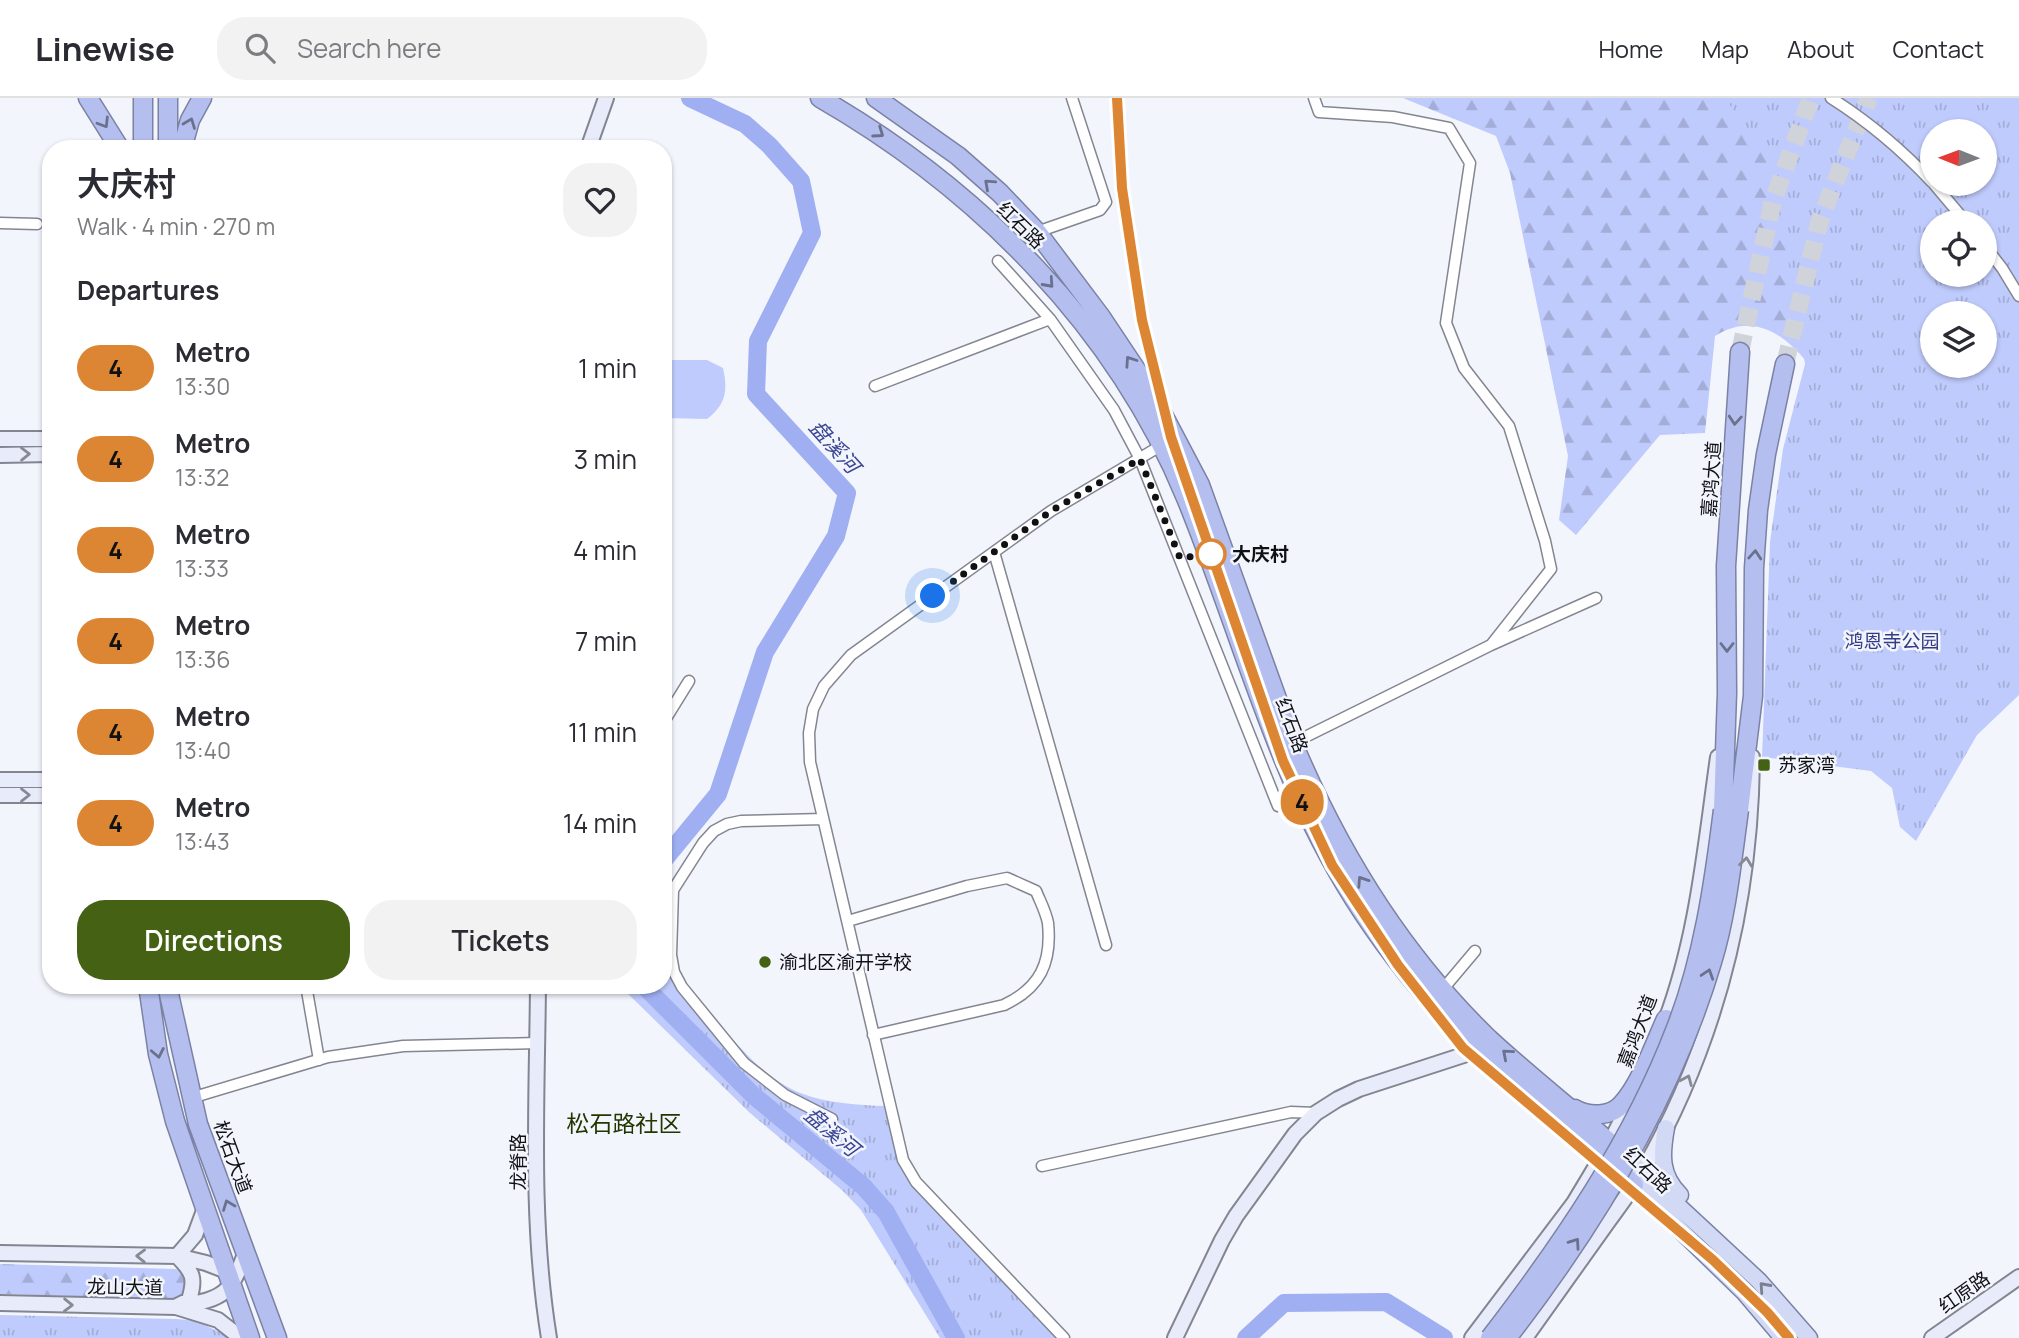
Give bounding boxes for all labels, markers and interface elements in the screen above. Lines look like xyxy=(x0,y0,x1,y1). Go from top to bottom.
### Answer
search box xyxy=(217,17,707,80)
text: Linewise xyxy=(35,26,175,71)
icon: search xyxy=(241,29,279,67)
text: Search here xyxy=(297,30,441,66)
text: Home xyxy=(1598,32,1663,65)
text: Map xyxy=(1701,32,1749,65)
text: About xyxy=(1787,32,1855,65)
text: Contact xyxy=(1893,32,1984,65)
one-way arrow xyxy=(96,115,109,128)
one-way arrow xyxy=(182,117,196,129)
north arrow xyxy=(1920,119,1997,196)
map controls xyxy=(1920,119,1997,378)
one-way arrow xyxy=(871,125,884,138)
text: 大庆村 xyxy=(77,161,176,206)
button: heart xyxy=(563,163,637,237)
one-way arrow xyxy=(984,180,997,192)
street label: 红石路 xyxy=(991,196,1051,254)
text: Walk · 4 min · 270 m xyxy=(77,210,275,242)
button: locate xyxy=(1920,210,1997,287)
text: Departures xyxy=(77,272,219,308)
one-way arrow xyxy=(1041,275,1053,288)
button: layers xyxy=(1920,301,1997,378)
text: Metro xyxy=(175,334,250,370)
text: 1 min xyxy=(578,350,637,386)
text: 4 xyxy=(108,351,123,384)
one-way arrow xyxy=(1126,356,1139,369)
text: 13:30 xyxy=(175,370,230,402)
water label: 盘溪河 xyxy=(804,413,869,482)
one-way arrow xyxy=(1728,415,1743,426)
text: Metro xyxy=(175,425,250,461)
street label: 嘉鸿大道 xyxy=(1695,440,1727,518)
text: 3 min xyxy=(574,441,637,477)
text: 4 xyxy=(108,442,123,475)
one-way arrow xyxy=(21,446,31,462)
text: 13:32 xyxy=(175,461,229,493)
text: Metro xyxy=(175,516,250,552)
text: 4 min xyxy=(573,532,637,568)
text: 4 xyxy=(108,533,123,566)
marker: 大庆村 xyxy=(1196,539,1226,569)
place label: 大庆村 xyxy=(1232,541,1289,567)
one-way arrow xyxy=(1747,549,1762,560)
text: 13:33 xyxy=(175,552,229,584)
your location xyxy=(915,578,950,613)
text: Metro xyxy=(175,607,250,643)
text: 7 min xyxy=(575,623,637,659)
text: 4 xyxy=(108,624,123,657)
park label: 鸿恩寺公园 xyxy=(1844,628,1940,654)
text: 13:36 xyxy=(175,643,231,675)
one-way arrow xyxy=(1719,643,1735,653)
street label: 红石路 xyxy=(1270,694,1314,756)
text: Metro xyxy=(175,698,250,734)
text: 11 min xyxy=(568,714,637,750)
text: 4 xyxy=(108,715,123,748)
text: 13:40 xyxy=(175,734,231,766)
place label: 苏家湾 xyxy=(1778,752,1835,778)
marker: 苏家湾 xyxy=(1756,757,1772,773)
line badge: 4 xyxy=(1279,779,1325,825)
text: 4 xyxy=(1295,785,1309,818)
one-way arrow xyxy=(21,787,31,803)
text: Metro xyxy=(175,789,250,825)
text: 14 min xyxy=(563,805,637,841)
text: 4 xyxy=(108,806,123,839)
text: 13:43 xyxy=(175,825,230,857)
one-way arrow xyxy=(1739,856,1754,867)
one-way arrow xyxy=(1357,875,1370,888)
button: Directions xyxy=(77,900,350,980)
button: Tickets xyxy=(364,900,637,980)
place label: 渝北区渝开学校 xyxy=(779,949,912,975)
marker: 渝北区渝开学校 xyxy=(757,954,773,970)
one-way arrow xyxy=(1700,969,1714,981)
street label: 嘉鸿大道 xyxy=(1611,991,1663,1071)
one-way arrow xyxy=(150,1047,165,1059)
one-way arrow xyxy=(1503,1050,1516,1062)
one-way arrow xyxy=(1679,1075,1693,1088)
water label: 盘溪河 xyxy=(799,1100,868,1165)
district label: 松石路社区 xyxy=(567,1107,682,1139)
street label: 松石大道 xyxy=(208,1117,258,1197)
street label: 龙脊路 xyxy=(505,1133,531,1191)
street label: 红石路 xyxy=(1618,1141,1678,1199)
one-way arrow xyxy=(223,1200,237,1212)
one-way arrow xyxy=(1567,1238,1579,1251)
one-way arrow xyxy=(136,1248,146,1264)
street label: 红原路 xyxy=(1933,1265,1995,1319)
street label: 龙山大道 xyxy=(87,1273,163,1301)
one-way arrow xyxy=(1759,1282,1772,1295)
one-way arrow xyxy=(63,1297,74,1312)

